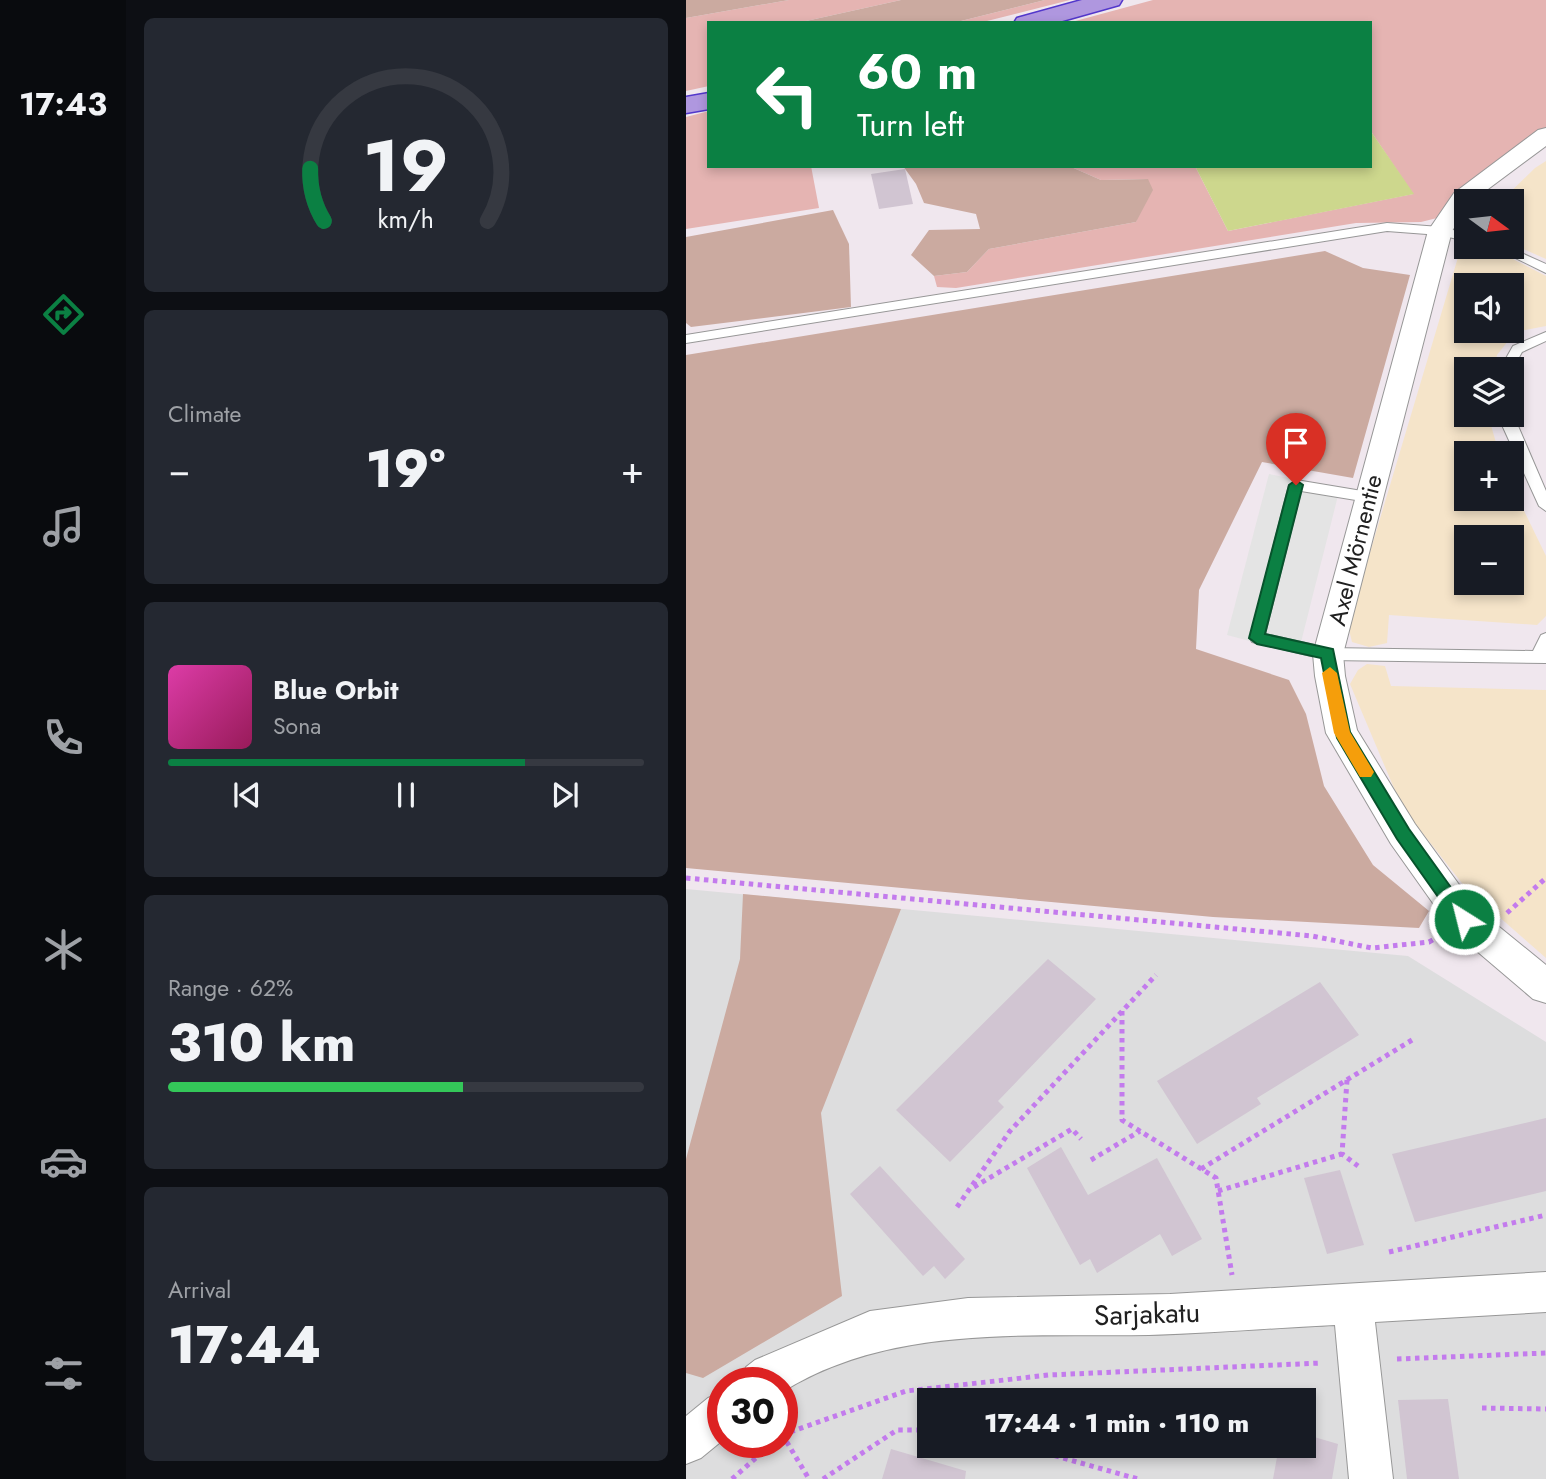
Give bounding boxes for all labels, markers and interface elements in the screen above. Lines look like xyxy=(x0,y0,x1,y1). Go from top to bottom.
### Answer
text: 60 m xyxy=(857,37,977,107)
icon: left xyxy=(742,49,833,140)
text: 17:43 xyxy=(19,81,107,127)
text: Turn left xyxy=(857,102,964,148)
text: 19 xyxy=(363,113,449,218)
north arrow xyxy=(1454,189,1524,259)
map controls xyxy=(1454,189,1524,595)
text: km/h xyxy=(378,201,434,237)
button: sound xyxy=(1454,273,1524,343)
icon: directions xyxy=(39,290,88,339)
button: layers xyxy=(1454,357,1524,427)
text: Climate xyxy=(168,397,241,431)
pin xyxy=(1266,413,1326,485)
icon: arrive xyxy=(1277,424,1315,462)
text: 19° xyxy=(366,431,445,507)
button: + xyxy=(1454,441,1524,511)
text: − xyxy=(168,442,190,497)
text: + xyxy=(621,442,644,497)
street label: Axel Mörnentie xyxy=(1319,471,1391,629)
icon: music xyxy=(39,502,88,551)
button: − xyxy=(1454,525,1524,595)
text: Blue Orbit xyxy=(273,671,398,709)
text: Sona xyxy=(273,709,321,743)
icon: phone xyxy=(39,713,88,762)
icon: previous xyxy=(228,776,266,814)
icon: pause xyxy=(387,776,425,814)
icon: next xyxy=(546,776,584,814)
position arrow xyxy=(1427,882,1501,956)
icon: climate xyxy=(39,925,88,974)
text: Range · 62% xyxy=(168,971,293,1005)
text: 310 km xyxy=(168,1005,355,1081)
icon: car xyxy=(39,1137,88,1186)
text: Arrival xyxy=(168,1273,231,1307)
street label: Sarjakatu xyxy=(1093,1292,1201,1336)
text: 17:44 xyxy=(168,1307,321,1383)
icon: filters xyxy=(39,1349,88,1398)
speed limit sign: 30 xyxy=(707,1367,798,1458)
text: 17:44 · 1 min · 110 m xyxy=(984,1404,1249,1442)

